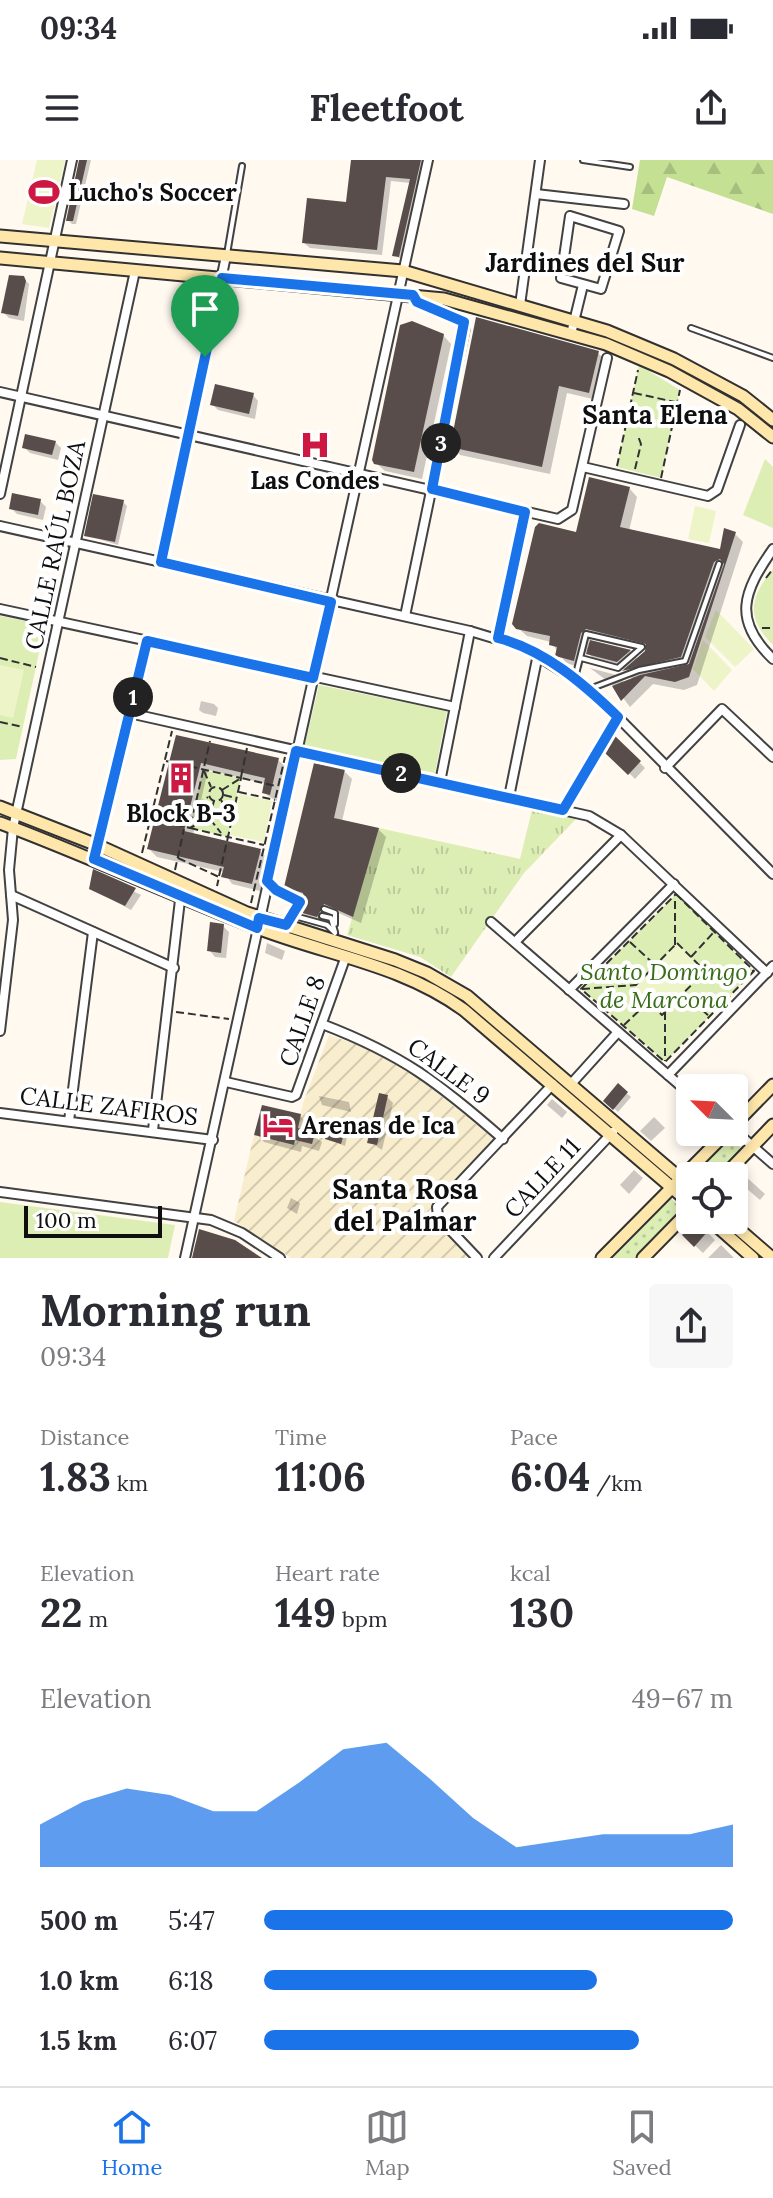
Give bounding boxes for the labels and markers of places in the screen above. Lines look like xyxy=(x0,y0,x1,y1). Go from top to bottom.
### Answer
sports icon: Lucho's Soccer xyxy=(27,175,61,209)
place label: Lucho's Soccer xyxy=(68,177,237,208)
pin xyxy=(171,275,239,357)
pin: 3 xyxy=(421,423,461,463)
hospital icon: Las Condes xyxy=(298,428,332,462)
place label: Las Condes xyxy=(250,465,380,496)
pin: 1 xyxy=(113,677,153,717)
pin: 2 xyxy=(381,753,421,793)
building icon: Block B-3 xyxy=(164,761,198,795)
place label: Block B-3 xyxy=(126,798,236,829)
hotel icon: Arenas de Ica xyxy=(261,1108,295,1142)
place label: Arenas de Ica xyxy=(302,1110,456,1141)

